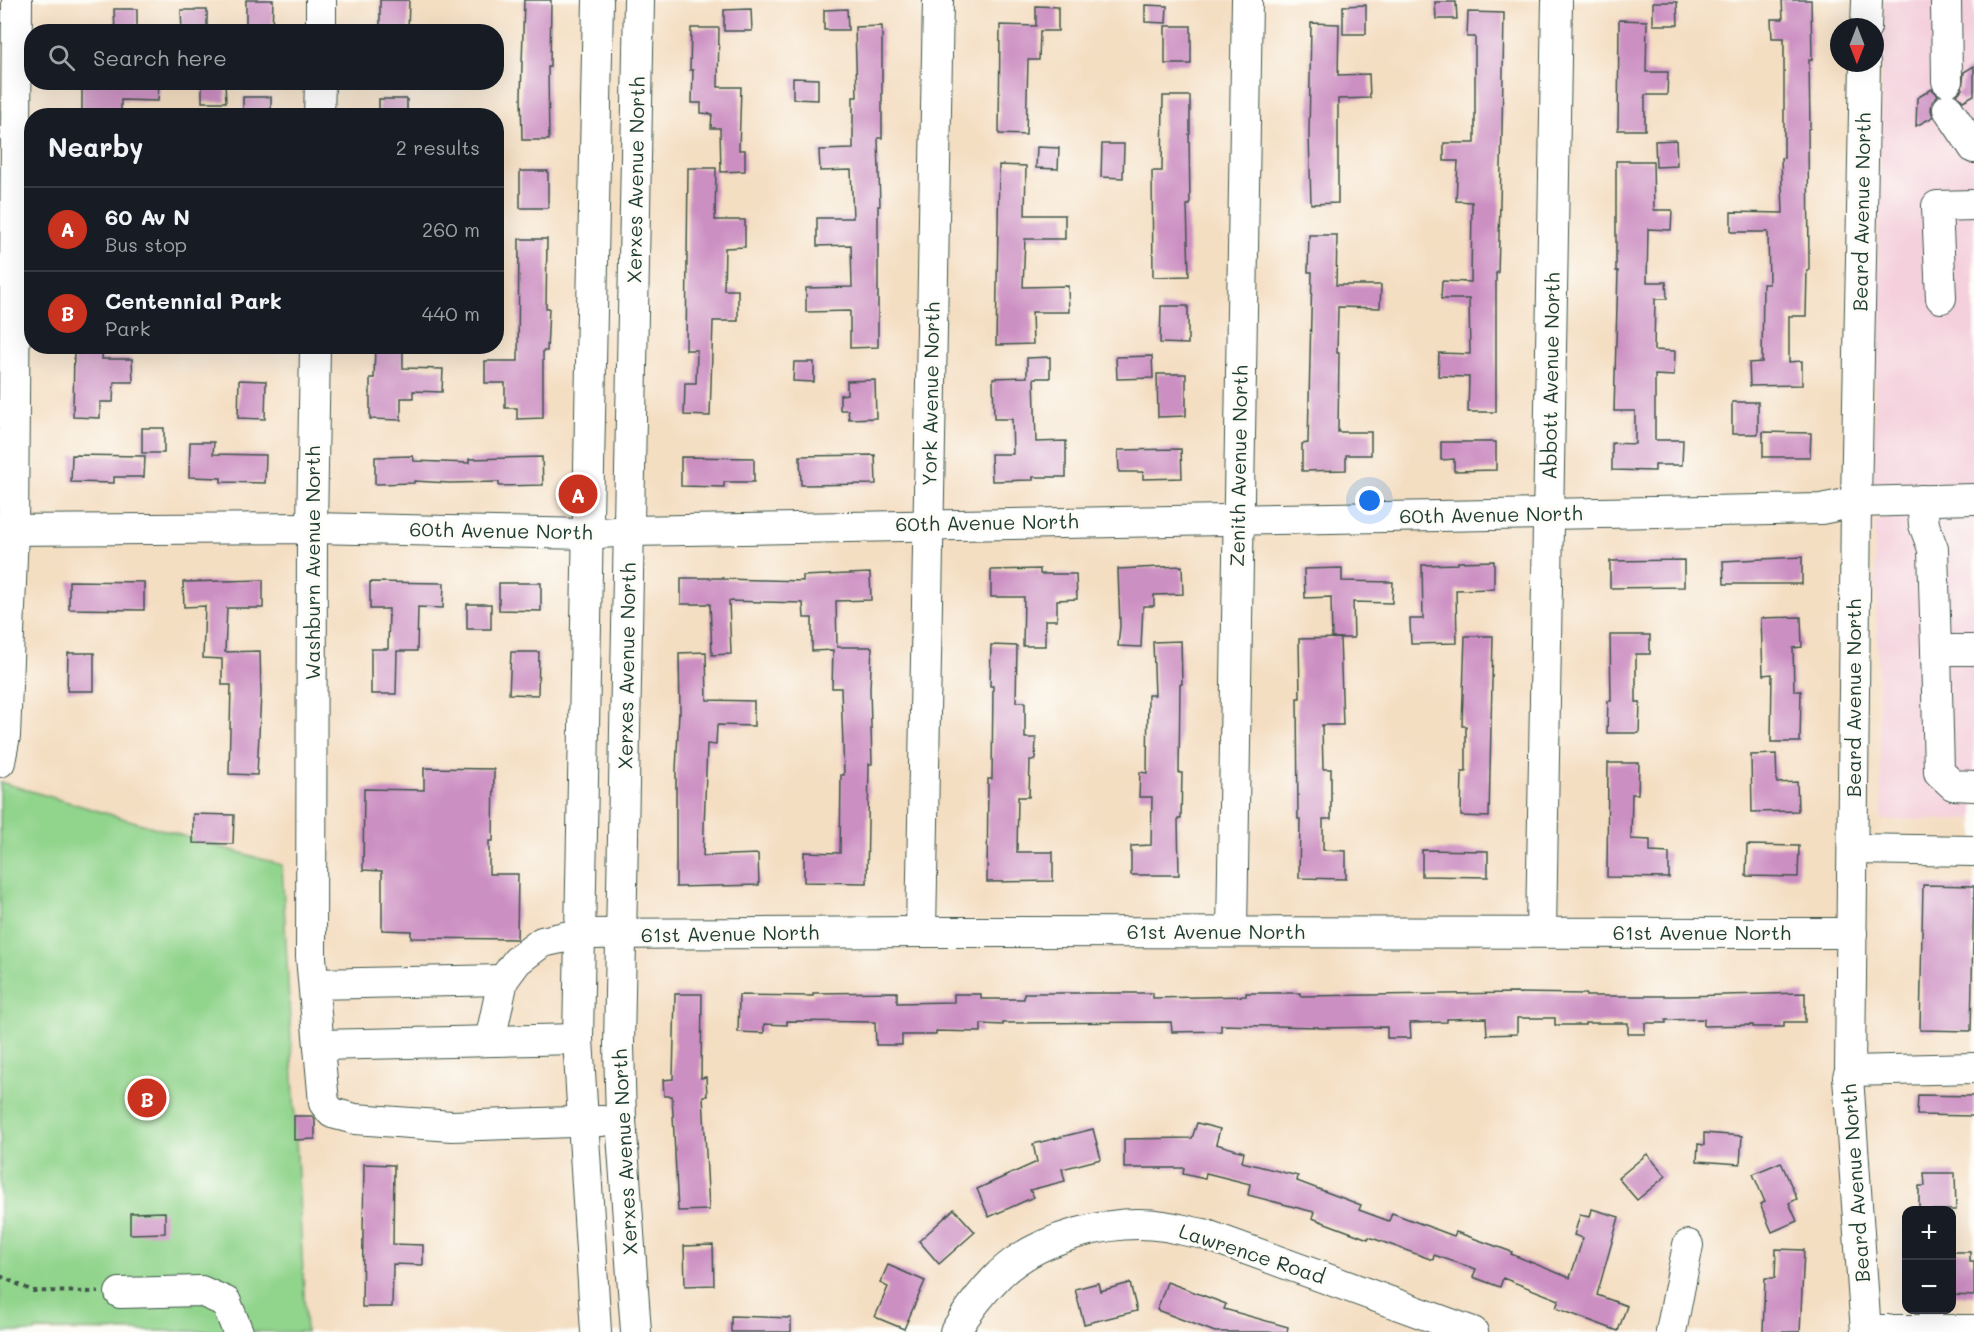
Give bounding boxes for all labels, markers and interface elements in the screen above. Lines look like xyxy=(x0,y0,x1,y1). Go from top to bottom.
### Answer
north arrow xyxy=(1830,18,1884,72)
search box xyxy=(24,24,504,90)
icon: search xyxy=(45,41,78,74)
text: Search here xyxy=(93,43,227,72)
street label: Xerxes Avenue North xyxy=(620,76,650,284)
street label: Beard Avenue North xyxy=(1846,112,1876,312)
text: Nearby xyxy=(48,130,143,164)
text: 2 results xyxy=(396,134,480,160)
text: 60 Av N xyxy=(105,202,190,231)
text: A xyxy=(61,216,74,242)
text: 260 m xyxy=(422,216,480,242)
text: Bus stop xyxy=(105,231,187,257)
street label: Abbott Avenue North xyxy=(1535,272,1565,480)
text: Centennial Park xyxy=(105,286,282,315)
text: B xyxy=(61,300,74,326)
text: 440 m xyxy=(422,300,480,326)
street label: York Avenue North xyxy=(915,302,945,486)
text: Park xyxy=(105,315,150,341)
street label: Zenith Avenue North xyxy=(1223,365,1253,567)
street label: Washburn Avenue North xyxy=(299,446,325,680)
pin: A xyxy=(558,472,598,516)
your location xyxy=(1355,486,1384,515)
street label: 60th Avenue North xyxy=(1399,499,1583,529)
street label: 60th Avenue North xyxy=(895,507,1079,537)
street label: 60th Avenue North xyxy=(409,515,593,545)
street label: Xerxes Avenue North xyxy=(611,562,641,770)
street label: Beard Avenue North xyxy=(1840,599,1866,797)
street label: 61st Avenue North xyxy=(641,918,819,948)
street label: 61st Avenue North xyxy=(1127,918,1305,944)
street label: 61st Avenue North xyxy=(1613,919,1791,945)
street label: Xerxes Avenue North xyxy=(606,1048,642,1256)
pin: B xyxy=(128,1076,166,1120)
street label: Beard Avenue North xyxy=(1835,1083,1875,1283)
map controls xyxy=(1902,1206,1956,1314)
button: + xyxy=(1902,1206,1956,1260)
street label: Lawrence Road xyxy=(1176,1217,1329,1289)
button: − xyxy=(1902,1260,1956,1314)

